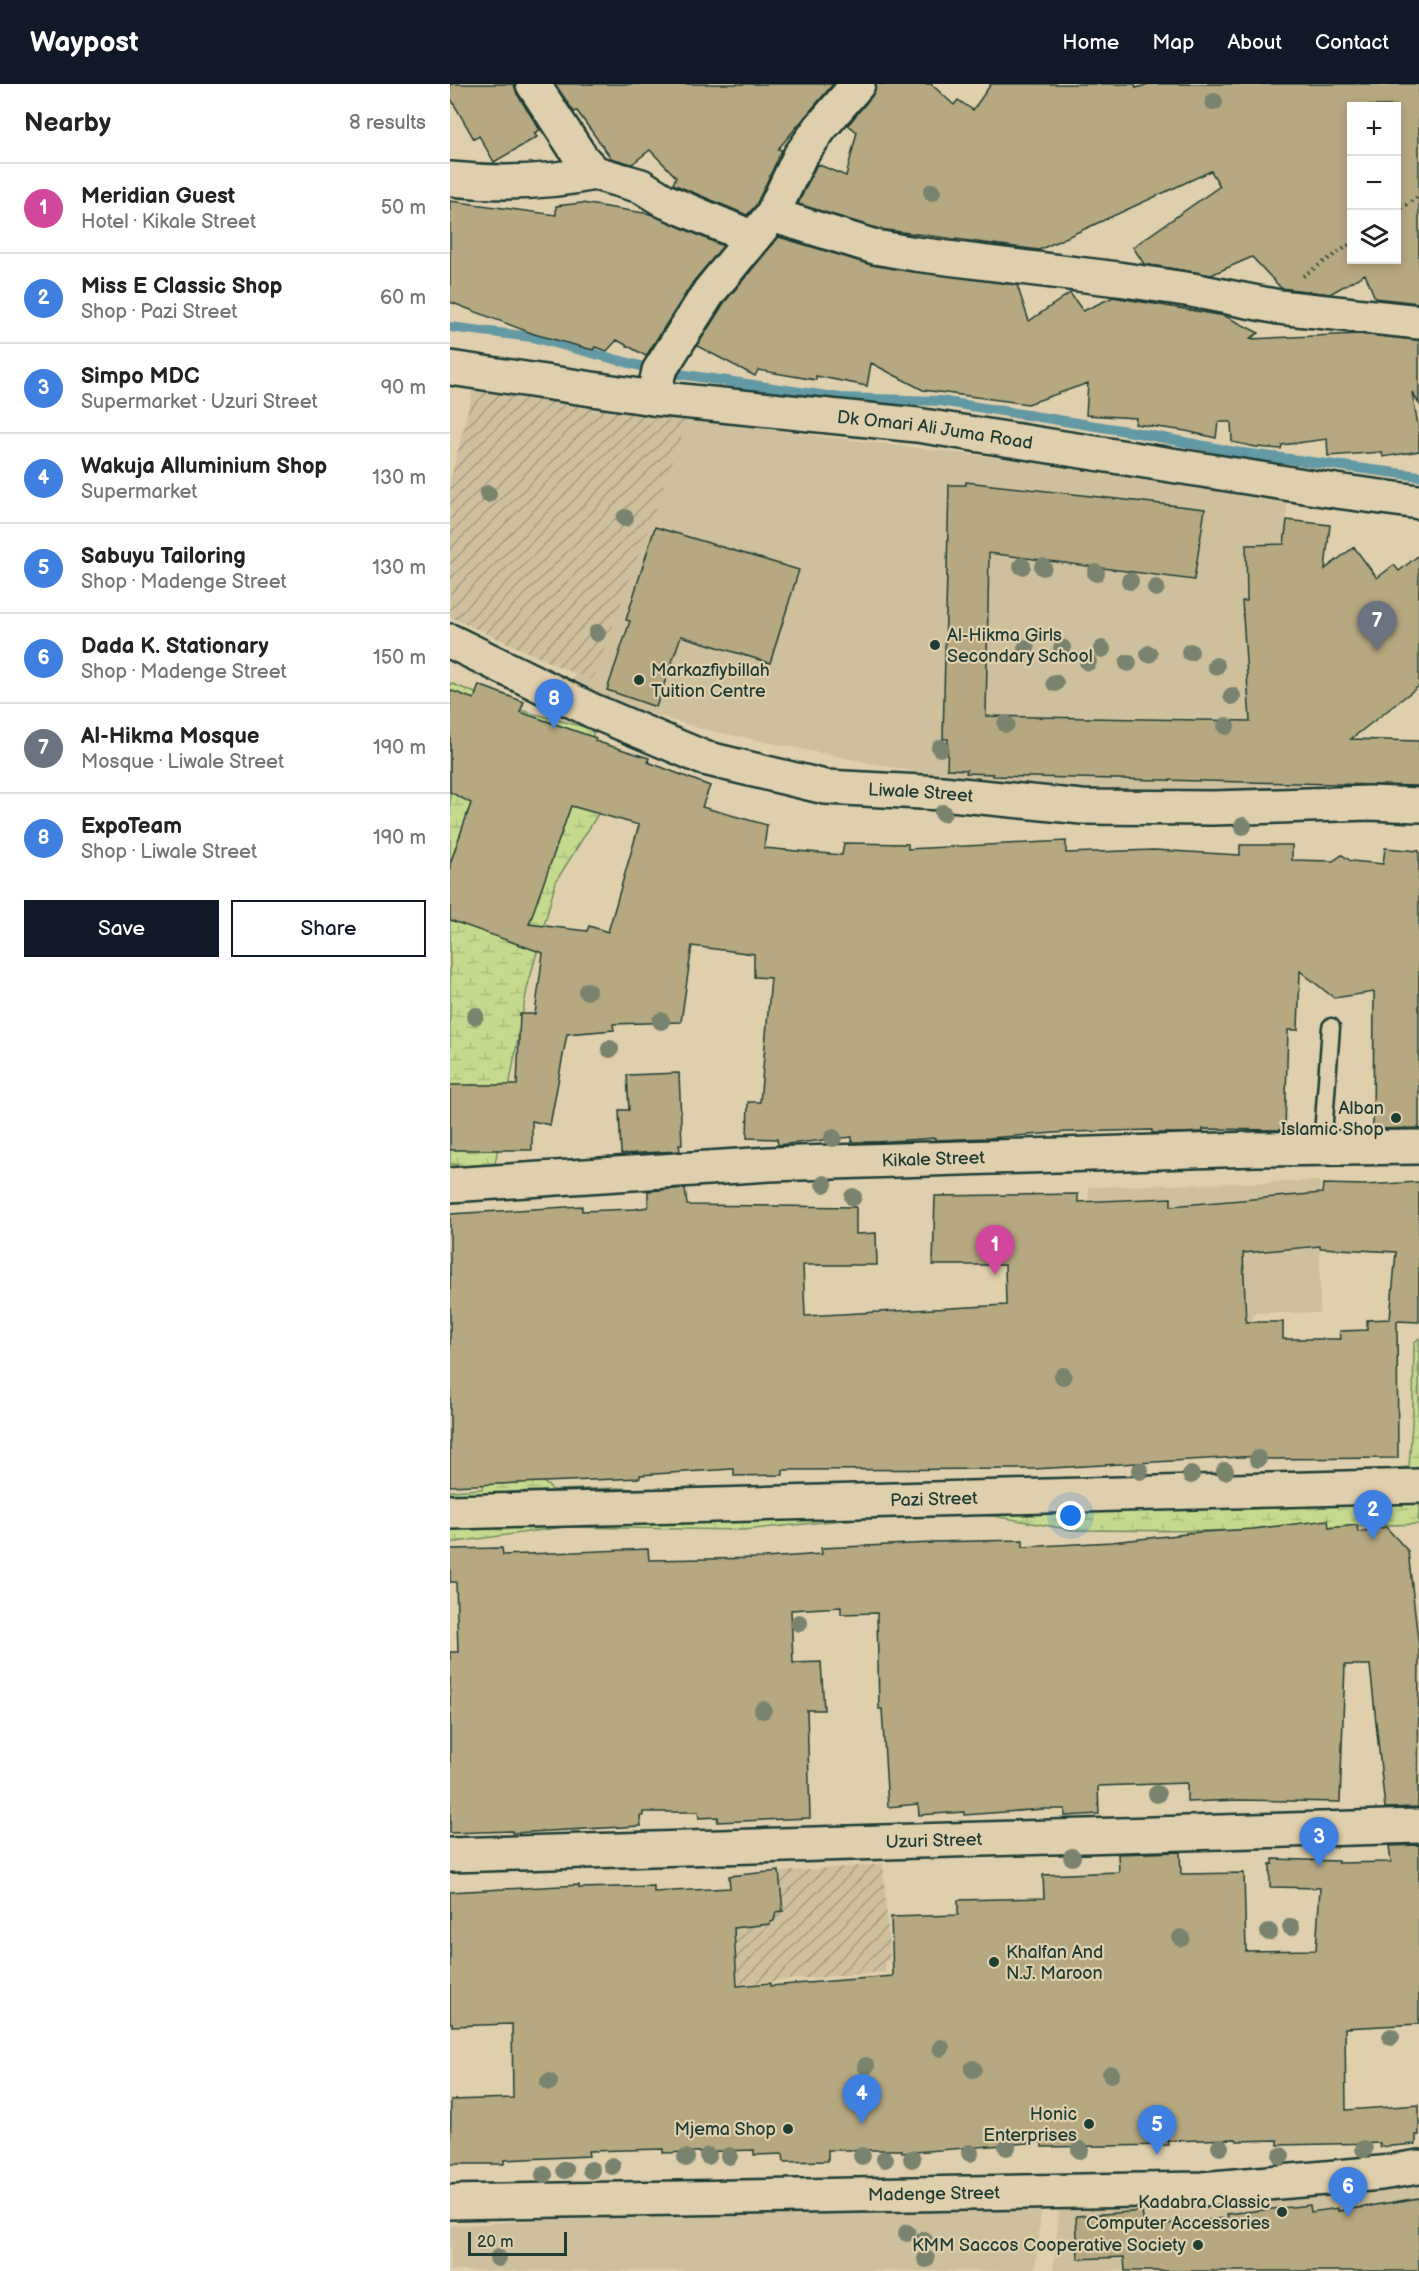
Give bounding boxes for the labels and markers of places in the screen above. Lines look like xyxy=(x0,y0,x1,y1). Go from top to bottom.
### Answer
pin: 7 xyxy=(1358,602,1396,651)
place label: Al-Hikma Girls Secondary School xyxy=(947,625,1093,667)
marker: Al-Hikma Girls Secondary School xyxy=(928,638,942,652)
place label: Markazfiybillah Tuition Centre xyxy=(651,660,770,702)
marker: Markazfiybillah Tuition Centre xyxy=(632,673,646,687)
pin: 8 xyxy=(534,680,574,729)
place label: Alban Islamic Shop xyxy=(1281,1098,1384,1140)
marker: Alban Islamic Shop xyxy=(1389,1111,1403,1125)
pin: 1 xyxy=(976,1226,1014,1275)
pin: 2 xyxy=(1354,1490,1392,1540)
pin: 3 xyxy=(1300,1818,1338,1867)
place label: Khalfan And N.J. Maroon xyxy=(1006,1942,1103,1984)
marker: Khalfan And N.J. Maroon xyxy=(987,1955,1001,1969)
pin: 4 xyxy=(842,2074,882,2124)
place label: Honic Enterprises xyxy=(983,2104,1077,2146)
pin: 5 xyxy=(1138,2106,1176,2155)
marker: Honic Enterprises xyxy=(1082,2117,1096,2131)
place label: Mjema Shop xyxy=(674,2119,776,2140)
marker: Mjema Shop xyxy=(781,2122,795,2136)
pin: 6 xyxy=(1328,2168,1368,2217)
place label: Kadabra Classic Computer Accessories xyxy=(1086,2192,1270,2234)
marker: Kadabra Classic Computer Accessories xyxy=(1275,2205,1289,2219)
place label: KMM Saccos Cooperative Society xyxy=(912,2235,1187,2256)
marker: KMM Saccos Cooperative Society xyxy=(1191,2238,1205,2252)

